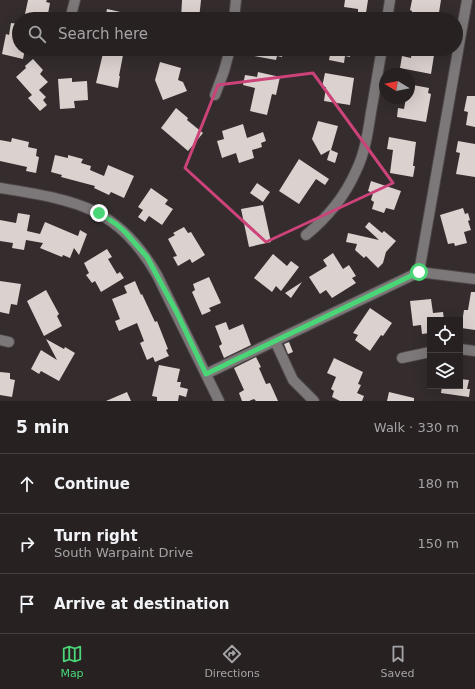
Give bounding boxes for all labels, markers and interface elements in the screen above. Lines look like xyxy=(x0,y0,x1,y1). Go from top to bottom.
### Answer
search box xyxy=(12,12,463,56)
icon: search xyxy=(26,23,48,45)
text: Search here xyxy=(58,25,148,43)
north arrow xyxy=(379,68,415,104)
route end xyxy=(90,204,108,222)
route start xyxy=(410,263,428,281)
map controls xyxy=(427,317,463,389)
button: locate xyxy=(427,317,463,353)
button: layers xyxy=(427,353,463,389)
text: 5 min xyxy=(16,417,69,437)
text: Walk · 330 m xyxy=(374,420,459,435)
icon: ahead xyxy=(16,473,38,495)
text: Continue xyxy=(54,475,130,493)
text: 180 m xyxy=(417,476,459,491)
text: Turn right xyxy=(54,527,138,545)
icon: right xyxy=(16,533,38,555)
text: 150 m xyxy=(417,536,459,551)
text: South Warpaint Drive xyxy=(54,545,193,560)
icon: arrive xyxy=(16,593,38,615)
text: Arrive at destination xyxy=(54,595,229,613)
tab: Map xyxy=(60,643,84,680)
tab: Directions xyxy=(204,643,260,680)
tab: Saved xyxy=(381,643,415,680)

